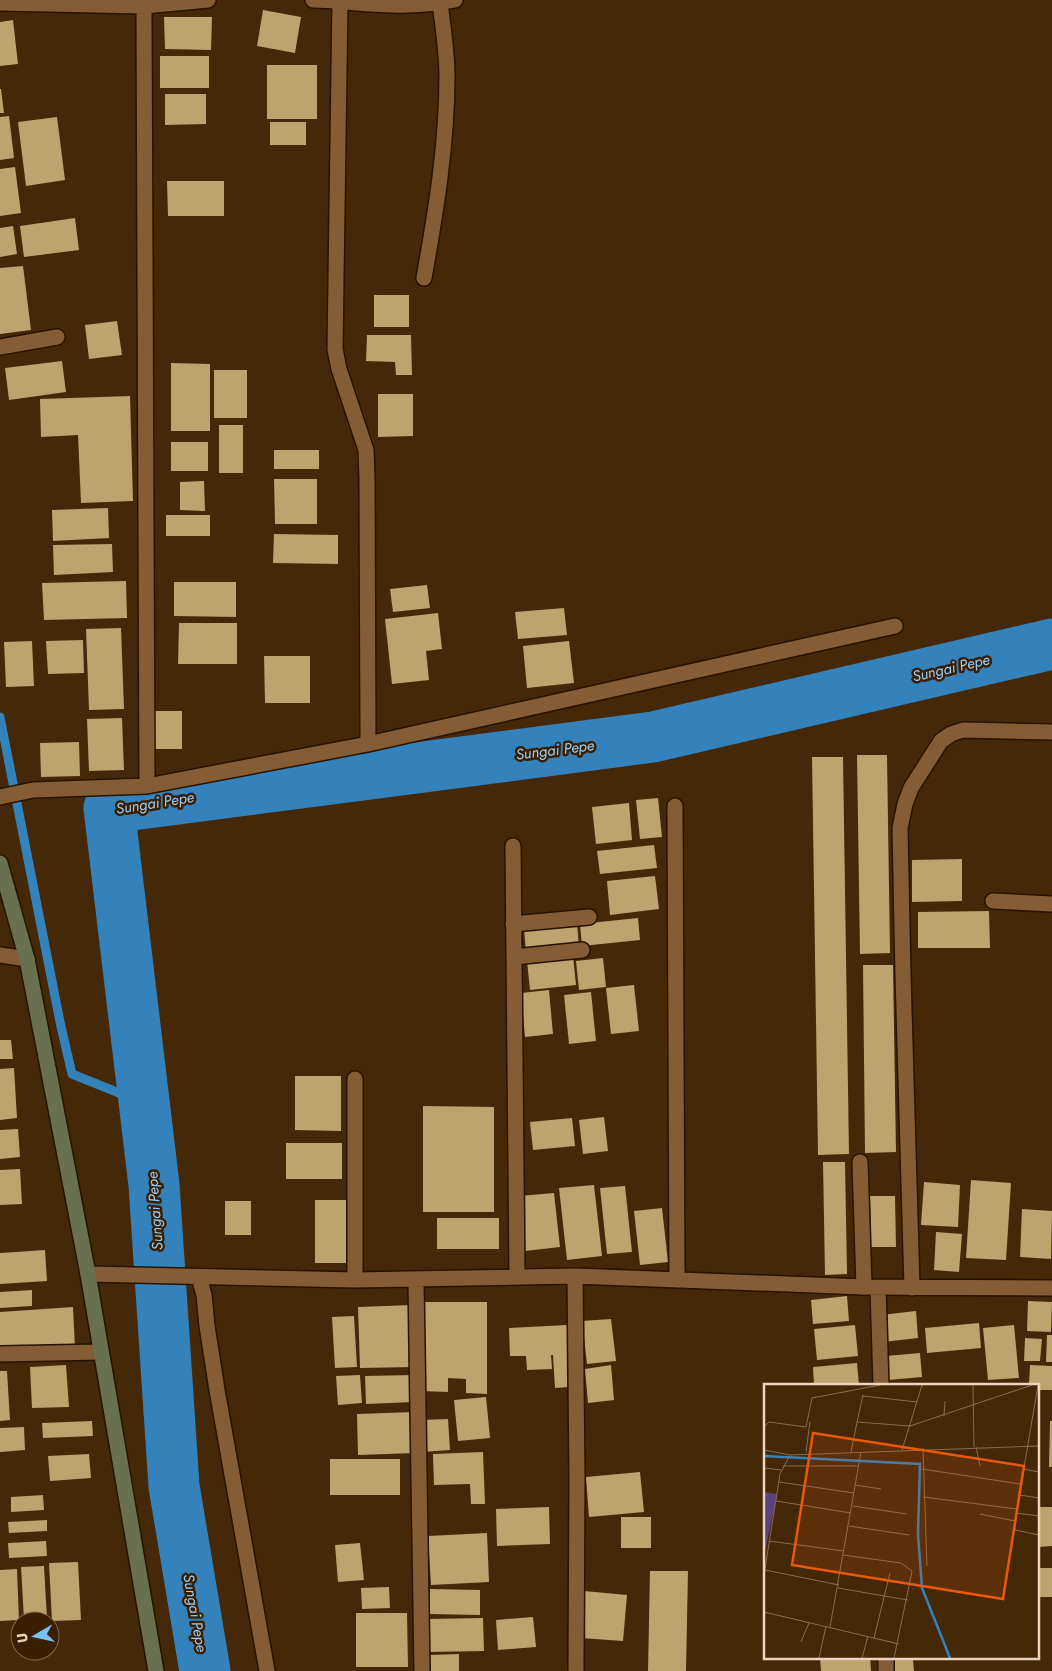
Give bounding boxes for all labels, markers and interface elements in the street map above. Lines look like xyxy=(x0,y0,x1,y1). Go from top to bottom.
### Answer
water label: Sungai Pepe xyxy=(910,648,992,688)
water label: Sungai Pepe xyxy=(514,734,596,766)
water label: Sungai Pepe xyxy=(114,786,196,820)
water label: Sungai Pepe xyxy=(141,1170,169,1251)
inset map xyxy=(764,1384,1040,1658)
water label: Sungai Pepe xyxy=(177,1572,213,1654)
north arrow xyxy=(10,1611,60,1661)
text: U xyxy=(12,1632,33,1644)

